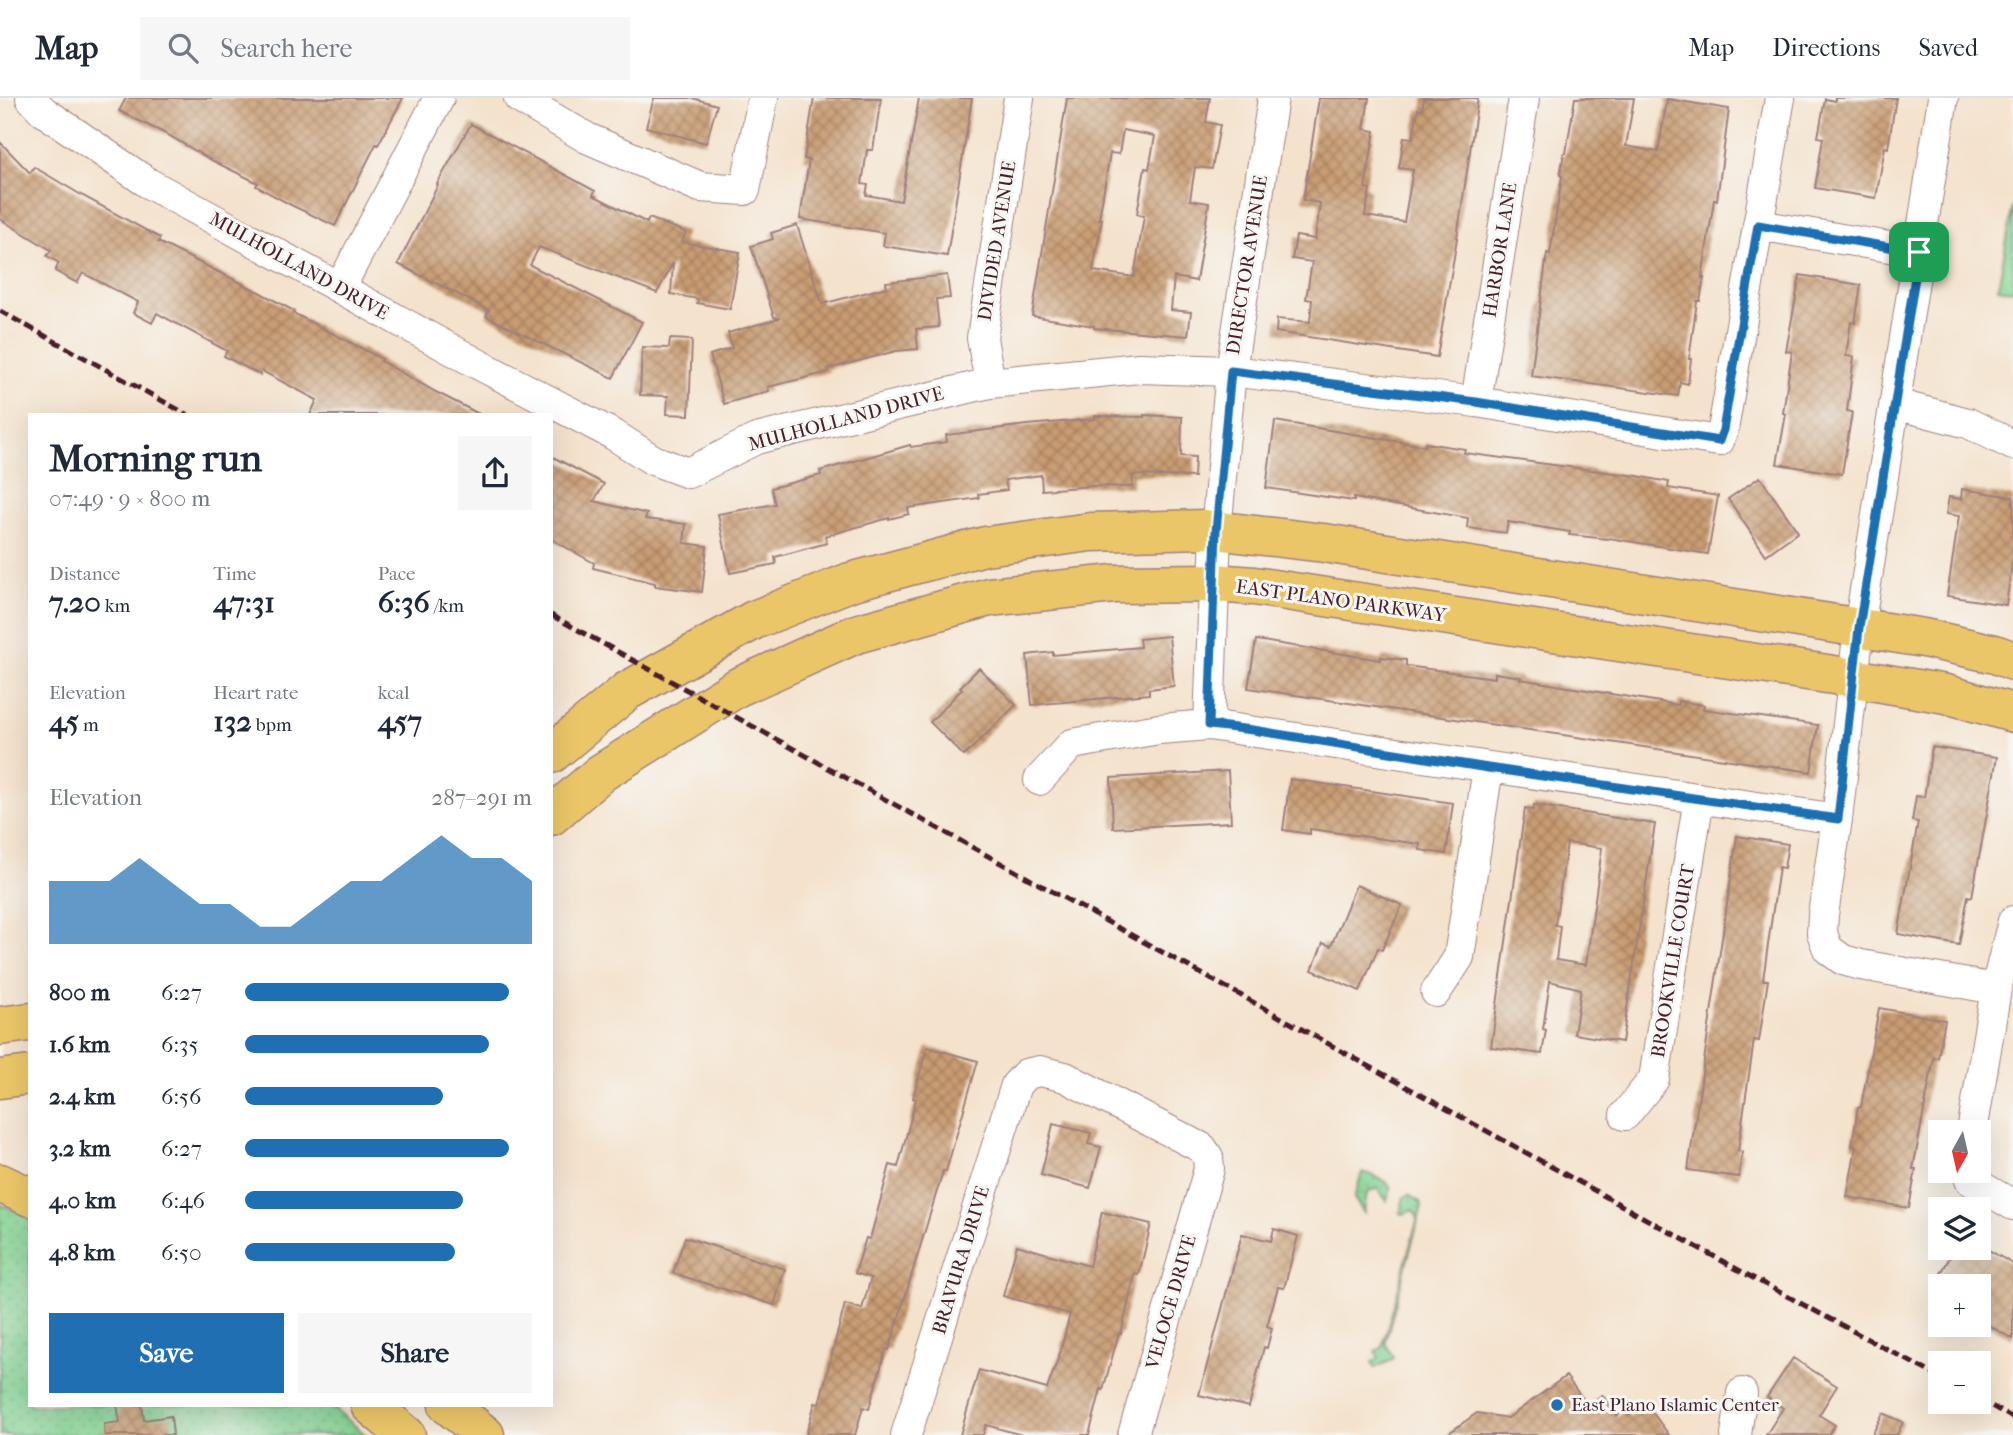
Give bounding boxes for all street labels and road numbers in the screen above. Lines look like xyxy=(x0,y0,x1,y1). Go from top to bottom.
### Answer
street label: DIVIDED AVENUE xyxy=(973,159,1021,323)
street label: DIRECTOR AVENUE xyxy=(1222,173,1272,356)
street label: HARBOR LANE xyxy=(1478,181,1522,319)
street label: MULHOLLAND DRIVE xyxy=(206,208,393,325)
street label: MULHOLLAND DRIVE xyxy=(746,382,946,456)
street label: EAST PLANO PARKWAY xyxy=(1235,575,1448,627)
street label: BROOKVILLE COURT xyxy=(1647,863,1699,1059)
street label: BRAVURA DRIVE xyxy=(928,1183,994,1337)
street label: VELOCE DRIVE xyxy=(1141,1232,1201,1373)

